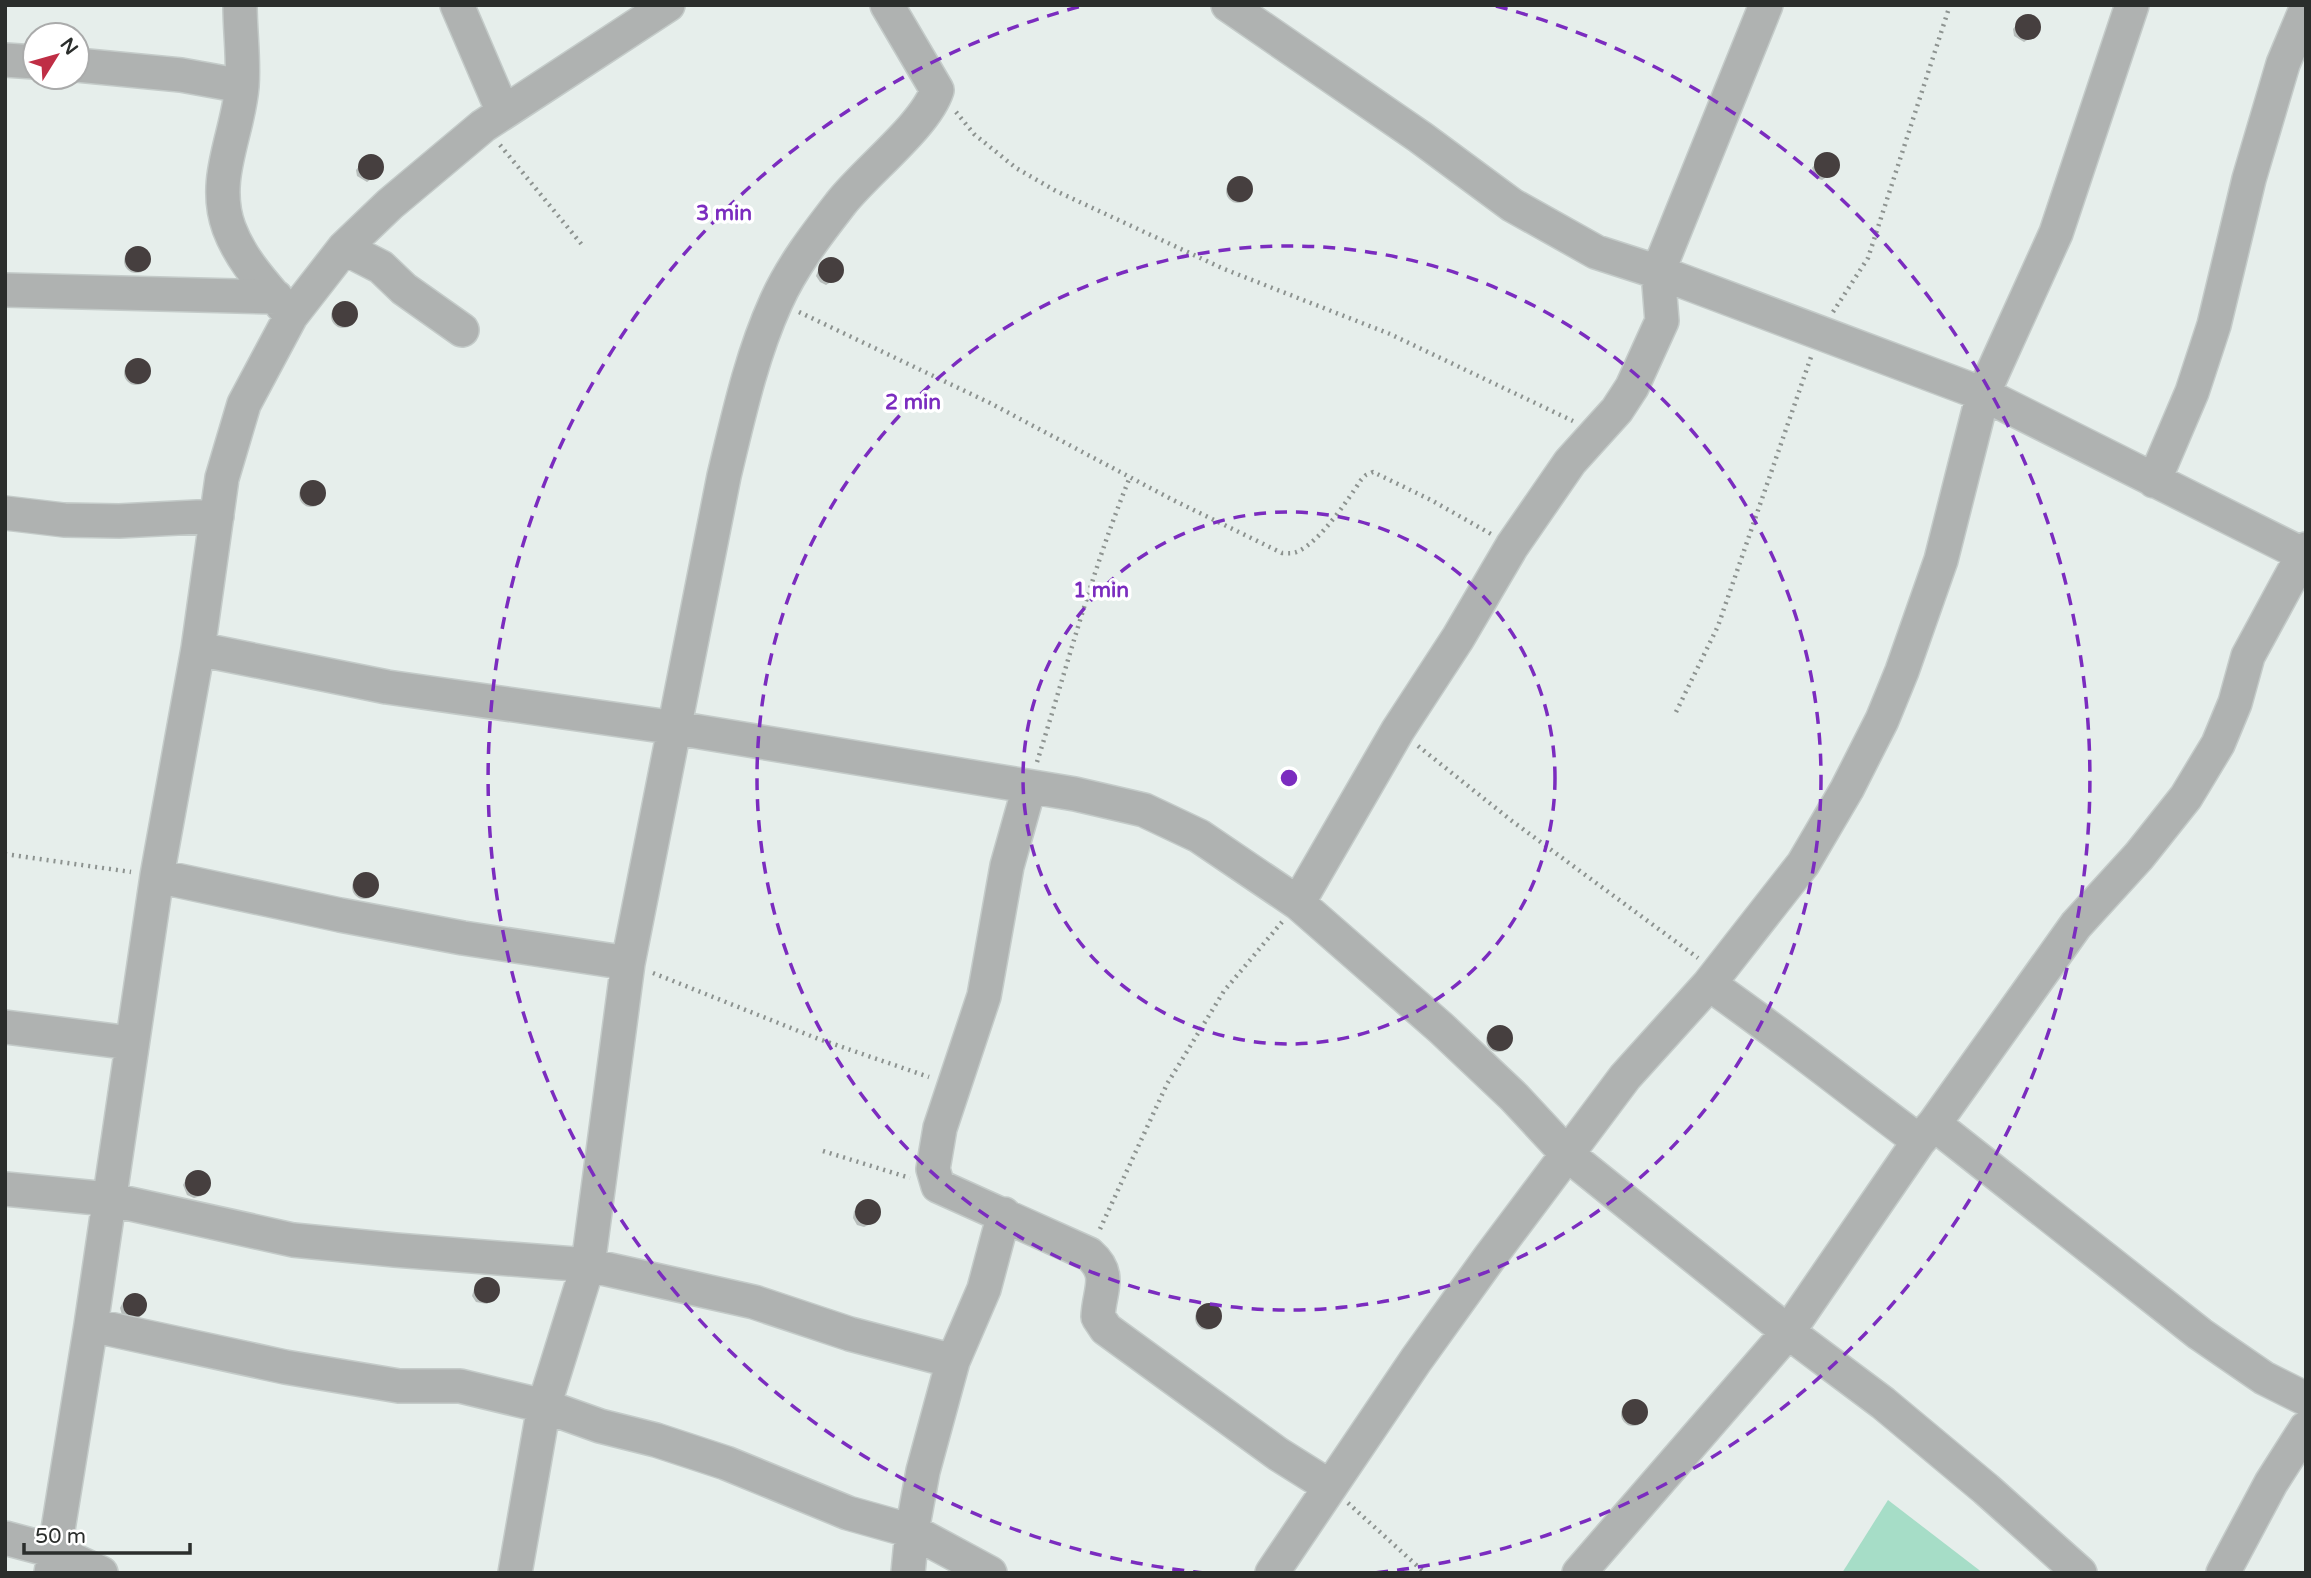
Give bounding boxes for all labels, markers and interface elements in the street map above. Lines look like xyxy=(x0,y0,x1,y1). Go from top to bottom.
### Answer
north arrow xyxy=(21,21,91,91)
text: N xyxy=(55,34,82,59)
text: 3 min xyxy=(696,201,752,226)
text: 2 min xyxy=(885,390,941,415)
text: 1 min xyxy=(1073,578,1129,603)
centre of rings xyxy=(1277,766,1301,790)
scale bar xyxy=(24,1512,191,1556)
text: 50 m xyxy=(35,1524,86,1549)

